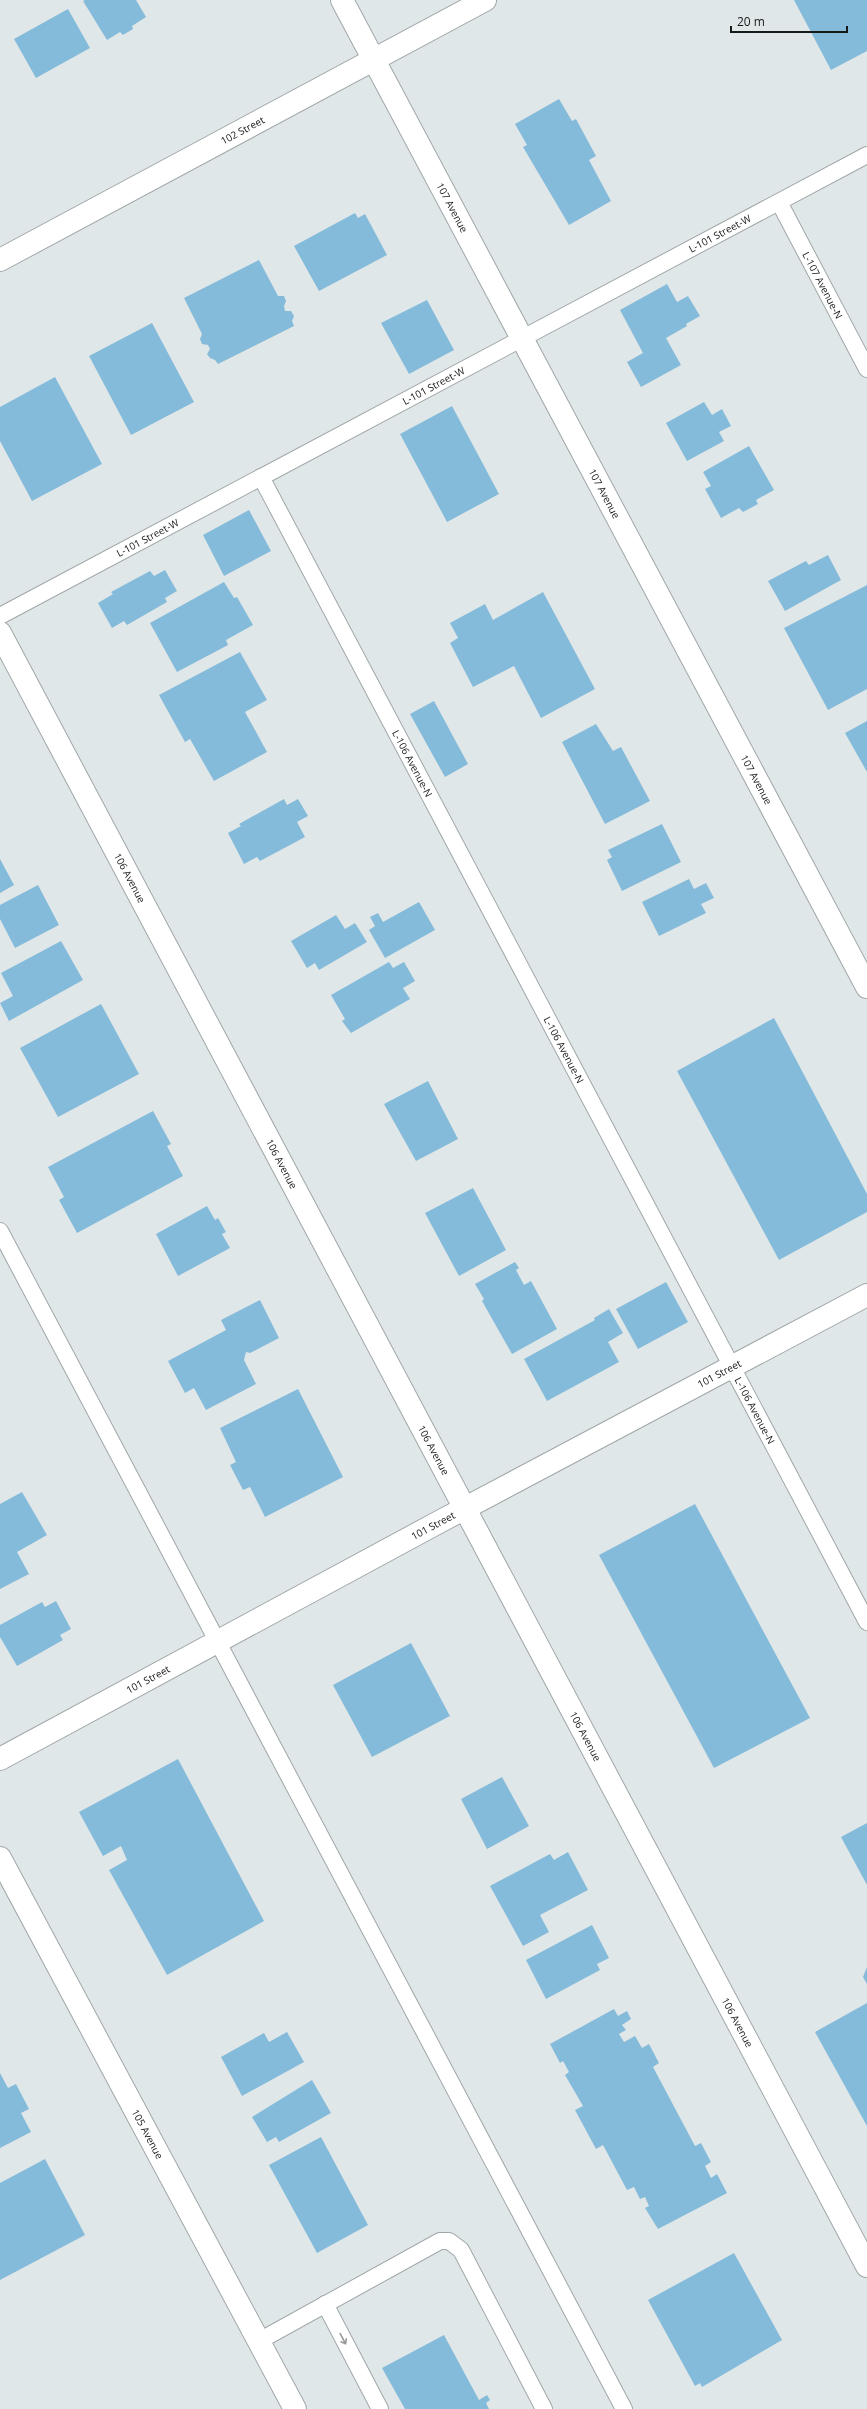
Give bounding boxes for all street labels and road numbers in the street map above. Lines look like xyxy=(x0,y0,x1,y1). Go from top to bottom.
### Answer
street label: 102 Street xyxy=(218,112,267,148)
street label: 107 Avenue xyxy=(433,180,472,235)
street label: L-101 Street-W xyxy=(686,211,754,256)
street label: L-107 Avenue-N xyxy=(799,249,846,321)
street label: L-101 Street-W xyxy=(400,363,468,408)
street label: 107 Avenue xyxy=(586,466,624,521)
street label: L-101 Street-W xyxy=(114,515,182,560)
street label: L-106 Avenue-N xyxy=(389,727,436,799)
street label: 107 Avenue xyxy=(738,752,776,807)
street label: 106 Avenue xyxy=(111,850,149,905)
street label: L-106 Avenue-N xyxy=(541,1014,588,1086)
street label: 106 Avenue xyxy=(263,1136,301,1192)
street label: 101 Street xyxy=(695,1356,744,1391)
street label: L-106 Avenue-N xyxy=(732,1374,778,1446)
street label: 106 Avenue xyxy=(415,1423,453,1478)
street label: 101 Street xyxy=(409,1508,458,1543)
street label: 101 Street xyxy=(123,1661,173,1697)
street label: 106 Avenue xyxy=(567,1709,605,1764)
street label: 106 Avenue xyxy=(719,1995,757,2050)
street label: 105 Avenue xyxy=(129,2107,167,2162)

